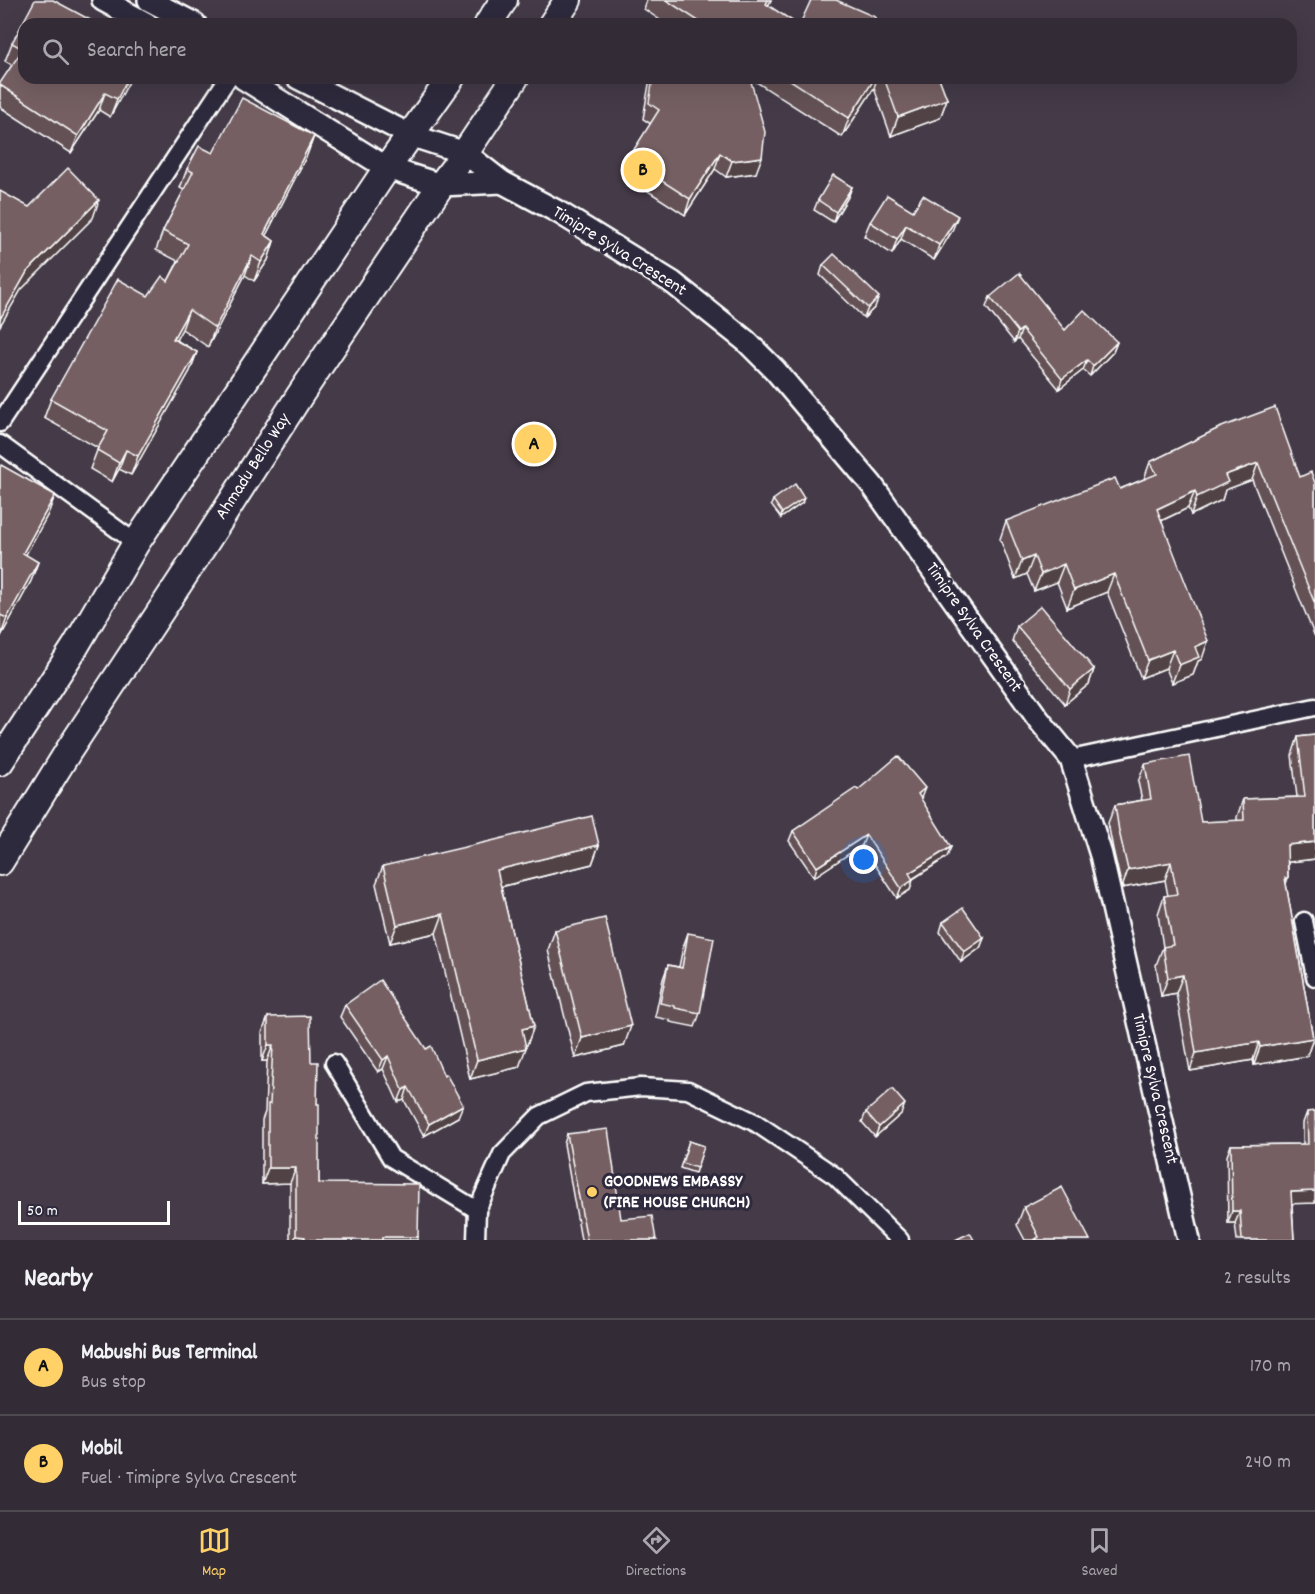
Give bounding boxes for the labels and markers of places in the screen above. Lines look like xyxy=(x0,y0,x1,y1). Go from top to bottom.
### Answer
pin: B xyxy=(624,148,662,192)
pin: A xyxy=(514,422,554,466)
place label: GOODNEWS EMBASSY (FIRE HOUSE CHURCH) xyxy=(604,1170,750,1216)
marker: GOODNEWS EMBASSY (FIRE HOUSE CHURCH) xyxy=(585,1185,599,1199)

